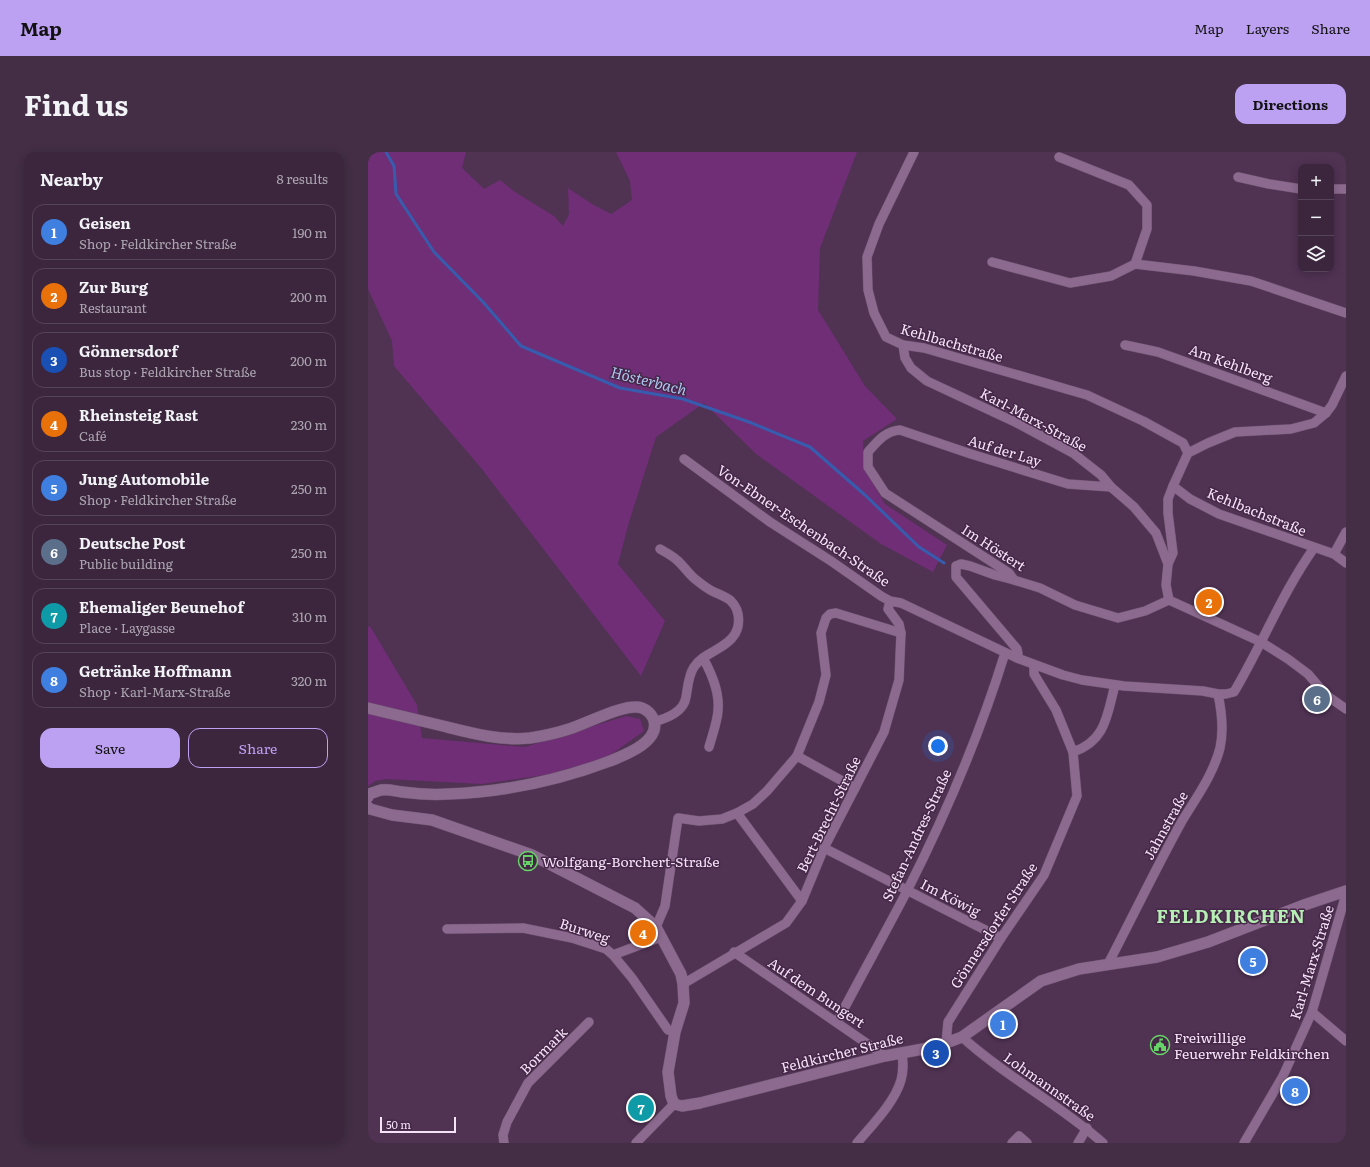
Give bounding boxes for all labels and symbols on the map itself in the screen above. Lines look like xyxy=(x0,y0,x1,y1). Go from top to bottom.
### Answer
street label: Kehlbachstraße xyxy=(898,318,1006,366)
street label: Am Kehlberg xyxy=(1186,339,1276,387)
water label: Hösterbach xyxy=(609,359,690,401)
street label: Karl-Marx-Straße xyxy=(977,382,1091,456)
street label: Auf der Lay xyxy=(966,429,1045,471)
street label: Von-Ebner-Eschenbach-Straße xyxy=(714,459,894,591)
street label: Kehlbachstraße xyxy=(1204,482,1310,540)
street label: Im Höstert xyxy=(958,519,1030,575)
pin: 2 xyxy=(1196,587,1222,617)
pin: 6 xyxy=(1304,684,1330,714)
your location xyxy=(928,736,948,756)
street label: Bert-Brecht-Straße xyxy=(791,753,865,875)
street label: Stefan-Andres-Straße xyxy=(876,765,956,905)
street label: Jahnstraße xyxy=(1138,787,1192,863)
bus stop icon: Wolfgang-Borchert-Straße xyxy=(517,850,539,872)
place label: Wolfgang-Borchert-Straße xyxy=(542,851,720,871)
street label: Gönnersdorfer Straße xyxy=(945,858,1041,992)
street label: Im Köwig xyxy=(918,873,985,921)
district label: FELDKIRCHEN xyxy=(1156,902,1306,929)
street label: Karl-Marx-Straße xyxy=(1284,902,1338,1022)
street label: Burweg xyxy=(557,913,613,948)
pin: 4 xyxy=(630,918,656,948)
pin: 5 xyxy=(1240,946,1266,976)
street label: Auf dem Bungert xyxy=(765,952,870,1032)
pin: 1 xyxy=(990,1009,1016,1039)
street label: Bormark xyxy=(515,1021,572,1078)
street label: Feldkircher Straße xyxy=(779,1027,905,1077)
place label: Freiwillige Feuerwehr Feldkirchen xyxy=(1174,1027,1330,1063)
public building icon: Freiwillige Feuerwehr Feldkirchen xyxy=(1149,1034,1171,1056)
pin: 3 xyxy=(923,1038,949,1068)
street label: Lohmannstraße xyxy=(1000,1047,1100,1125)
pin: 8 xyxy=(1282,1076,1308,1106)
pin: 7 xyxy=(628,1093,654,1123)
scale bar xyxy=(380,1115,456,1134)

